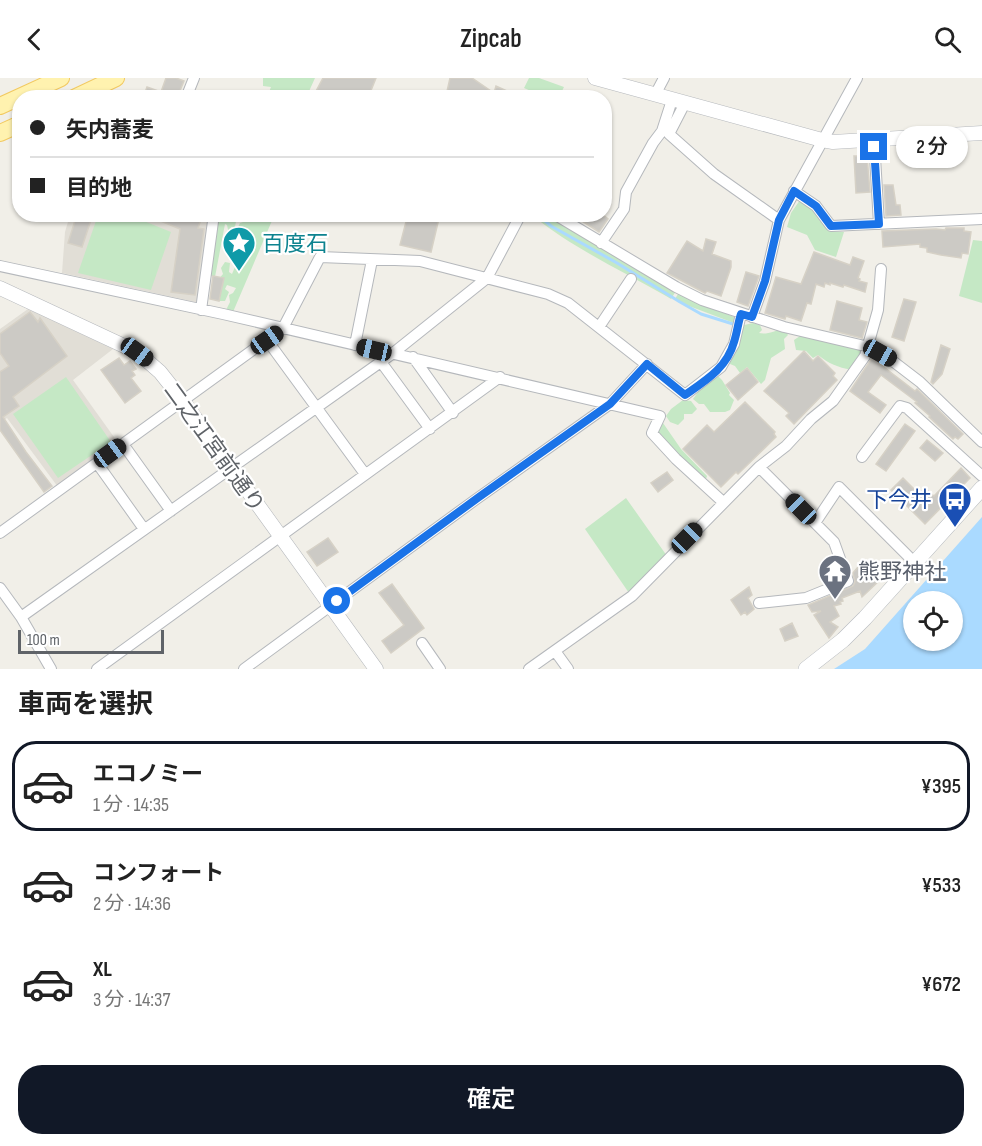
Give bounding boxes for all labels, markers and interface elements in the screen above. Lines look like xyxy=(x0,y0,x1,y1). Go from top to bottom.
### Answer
icon: back xyxy=(18,23,51,56)
text: Zipcab xyxy=(460,23,522,55)
icon: search xyxy=(931,23,964,56)
text: 矢内蕎麦 xyxy=(66,117,154,144)
callout: 2 分 xyxy=(895,126,967,168)
route end xyxy=(860,133,887,160)
text: 2 分 xyxy=(916,135,948,159)
text: 目的地 xyxy=(66,175,132,202)
place icon: 百度石 xyxy=(221,225,257,272)
place label: 百度石 xyxy=(262,231,328,258)
car xyxy=(247,322,287,358)
car xyxy=(117,334,157,370)
car xyxy=(860,336,900,370)
car xyxy=(354,337,394,363)
street label: 二之江宮前通り xyxy=(158,378,270,518)
car xyxy=(90,435,130,471)
bus stop icon: 下今井 xyxy=(937,481,973,528)
place label: 下今井 xyxy=(866,487,932,514)
car xyxy=(782,490,820,528)
car xyxy=(668,519,706,557)
temple icon: 熊野神社 xyxy=(817,553,853,600)
place label: 熊野神社 xyxy=(858,559,946,586)
route start xyxy=(323,587,350,614)
map controls xyxy=(903,591,963,651)
button: locate xyxy=(903,591,963,651)
scale bar xyxy=(18,627,164,654)
text: 100 m xyxy=(27,631,60,650)
text: 車両を選択 xyxy=(18,689,153,721)
icon: car xyxy=(21,759,75,813)
text: エコノミー xyxy=(93,761,203,788)
text: ¥395 xyxy=(921,773,961,800)
text: 1 分 · 14:35 xyxy=(93,793,169,817)
icon: car xyxy=(21,858,75,912)
text: コンフォート xyxy=(93,860,224,887)
text: ¥533 xyxy=(921,872,961,899)
text: 2 分 · 14:36 xyxy=(93,892,171,916)
text: XL xyxy=(93,956,112,983)
icon: car xyxy=(21,957,75,1011)
text: ¥672 xyxy=(921,971,961,998)
text: 3 分 · 14:37 xyxy=(93,988,170,1012)
button: 確定 xyxy=(18,1065,964,1134)

